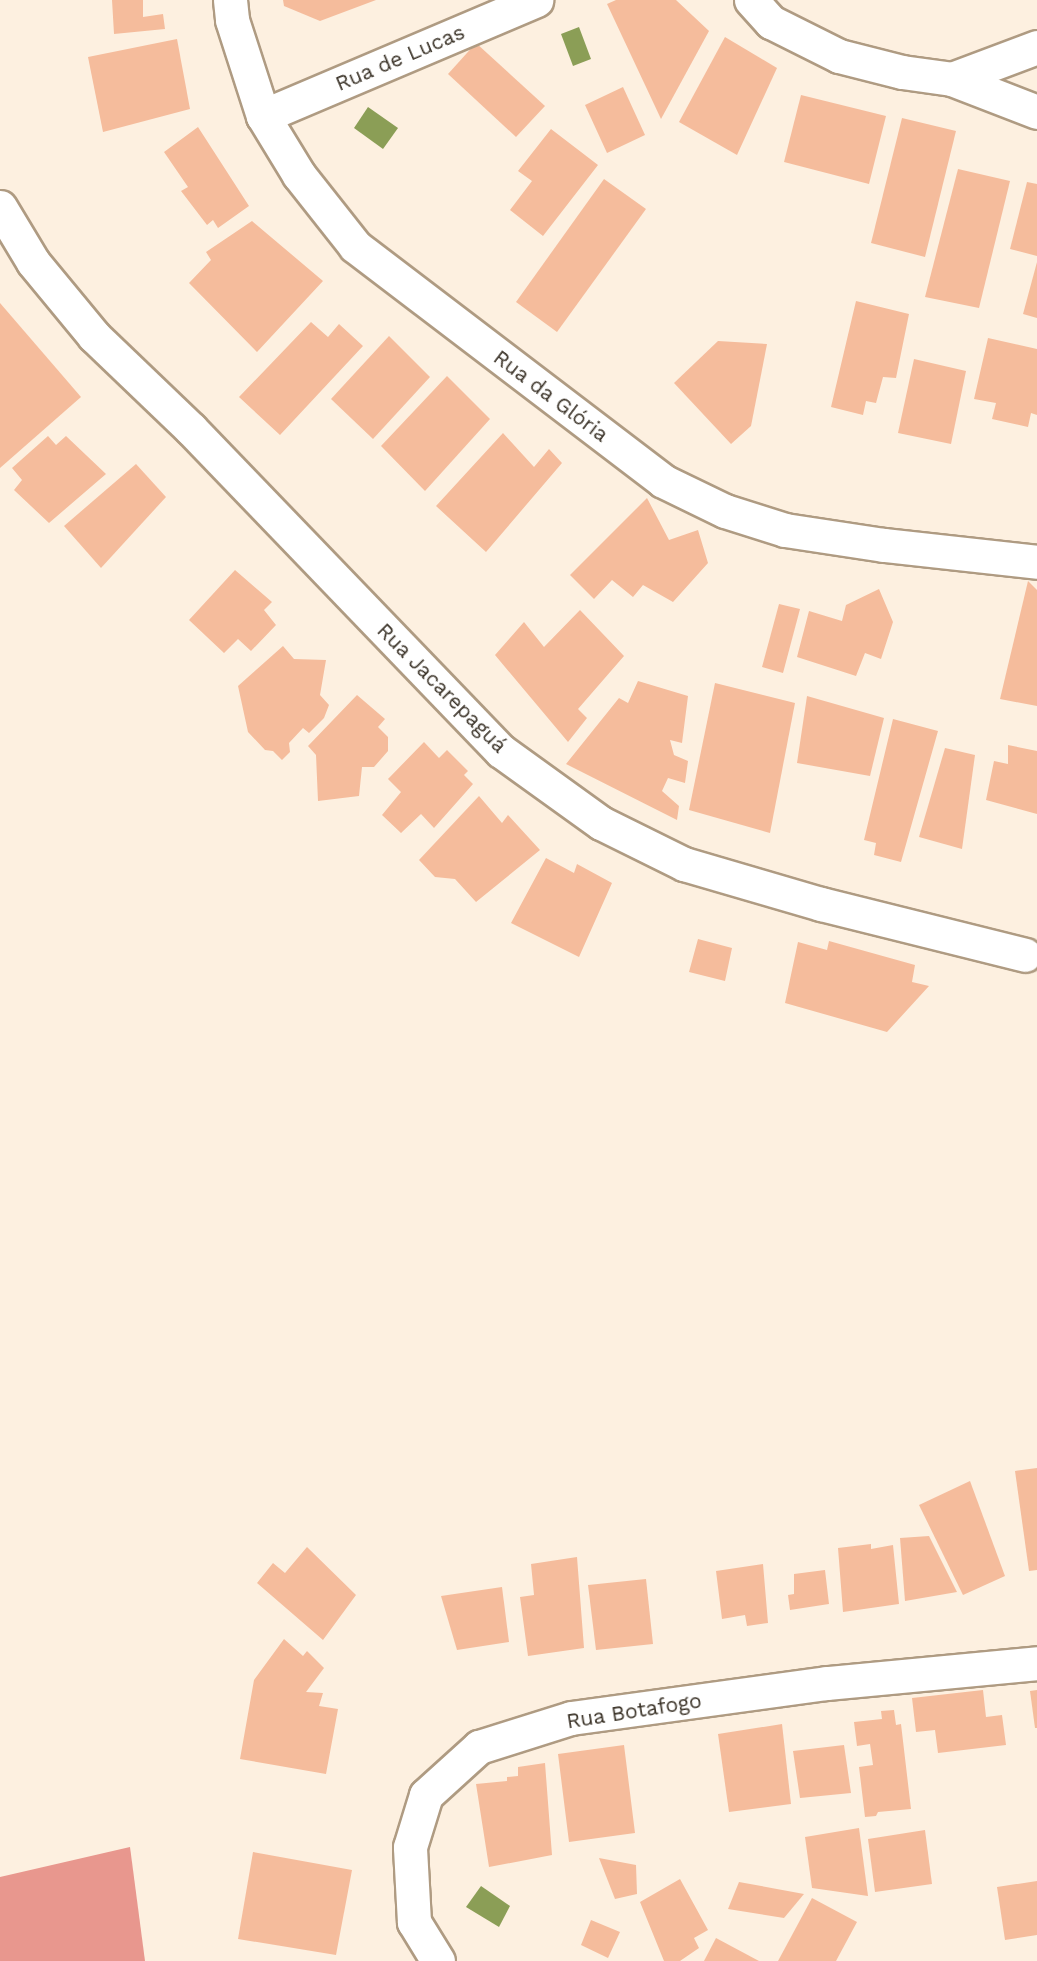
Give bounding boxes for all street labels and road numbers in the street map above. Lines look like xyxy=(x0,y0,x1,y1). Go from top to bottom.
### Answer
street label: Rua de Lucas xyxy=(331,19,469,97)
street label: Rua da Glória xyxy=(488,344,614,448)
street label: Rua Jacarepaguá xyxy=(372,618,512,758)
street label: Rua Botafogo xyxy=(564,1688,704,1734)

